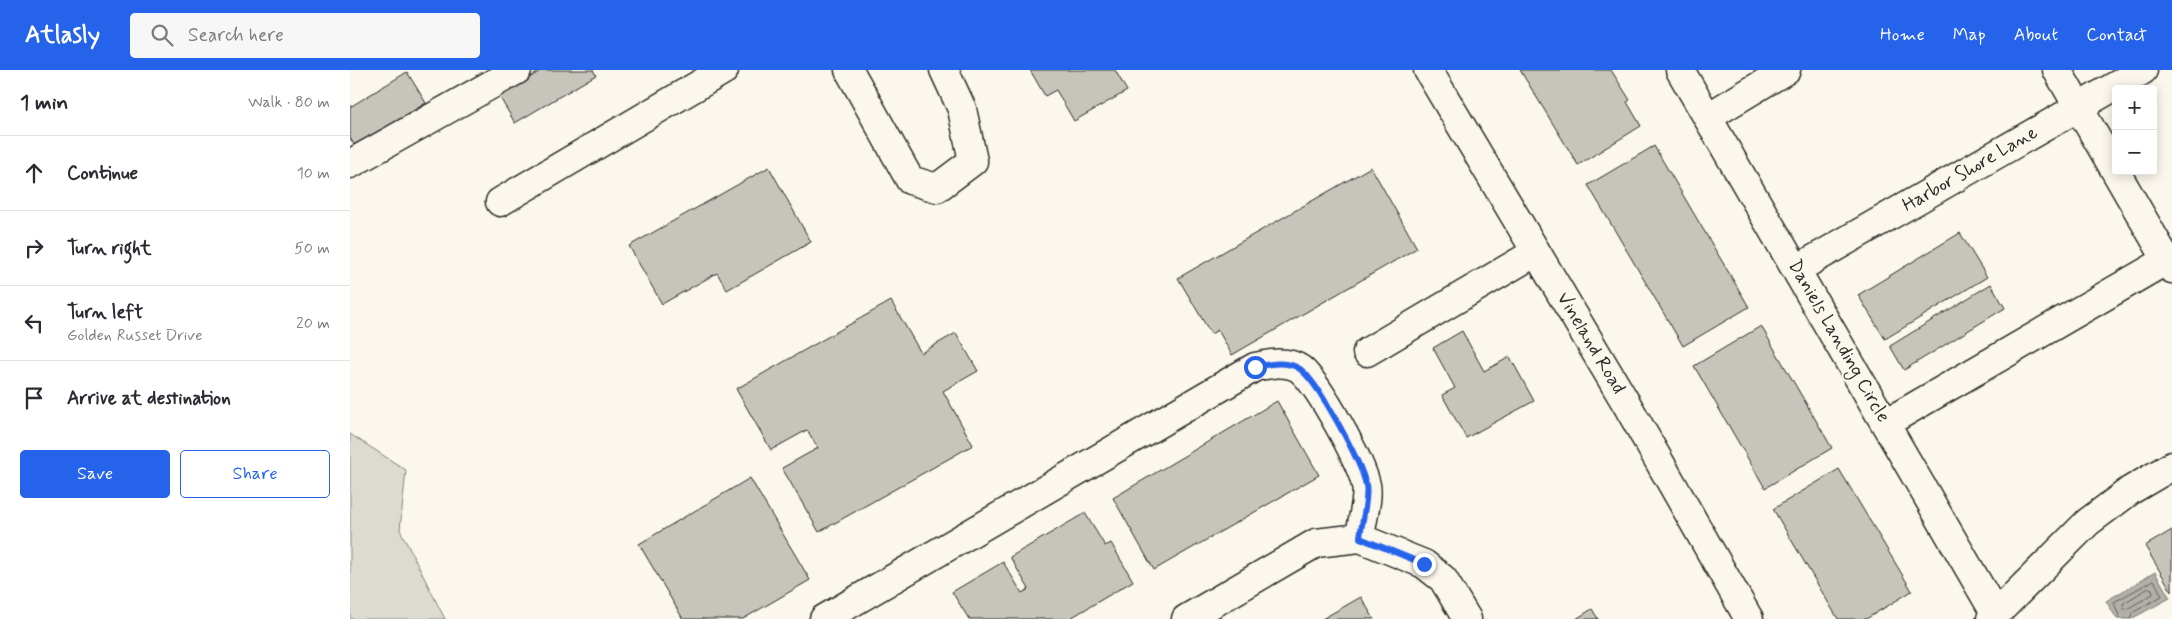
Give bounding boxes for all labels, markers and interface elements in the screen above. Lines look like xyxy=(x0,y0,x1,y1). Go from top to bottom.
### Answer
search box xyxy=(130,13,480,58)
text: Atlasly xyxy=(25,20,100,51)
icon: search xyxy=(148,21,176,49)
text: Search here xyxy=(188,23,284,48)
text: Home xyxy=(1880,23,1925,47)
text: Map xyxy=(1953,23,1986,47)
text: About xyxy=(2014,23,2058,47)
text: Contact xyxy=(2086,23,2147,47)
map controls xyxy=(2112,85,2157,175)
button: + xyxy=(2112,85,2157,130)
text: 1 min xyxy=(20,89,68,117)
text: Walk · 80 m xyxy=(248,92,330,113)
street label: Harbor Shore Lane xyxy=(1898,120,2042,218)
button: − xyxy=(2112,130,2157,175)
icon: ahead xyxy=(20,159,48,187)
text: Continue xyxy=(67,161,138,186)
text: 10 m xyxy=(297,163,330,184)
icon: right xyxy=(20,234,48,262)
text: Turn right xyxy=(67,236,151,261)
text: 50 m xyxy=(294,238,330,259)
street label: Daniels Landing Circle xyxy=(1780,255,1896,428)
street label: Vineland Road xyxy=(1551,288,1631,398)
text: Turn left xyxy=(67,300,143,325)
icon: left xyxy=(20,309,48,337)
text: 20 m xyxy=(296,313,330,334)
text: Golden Russet Drive xyxy=(67,325,202,346)
route start xyxy=(1244,356,1267,379)
icon: arrive xyxy=(20,384,48,412)
text: Arrive at destination xyxy=(67,386,231,411)
button: Save xyxy=(20,450,170,498)
button: Share xyxy=(180,450,330,498)
route end xyxy=(1413,553,1436,576)

